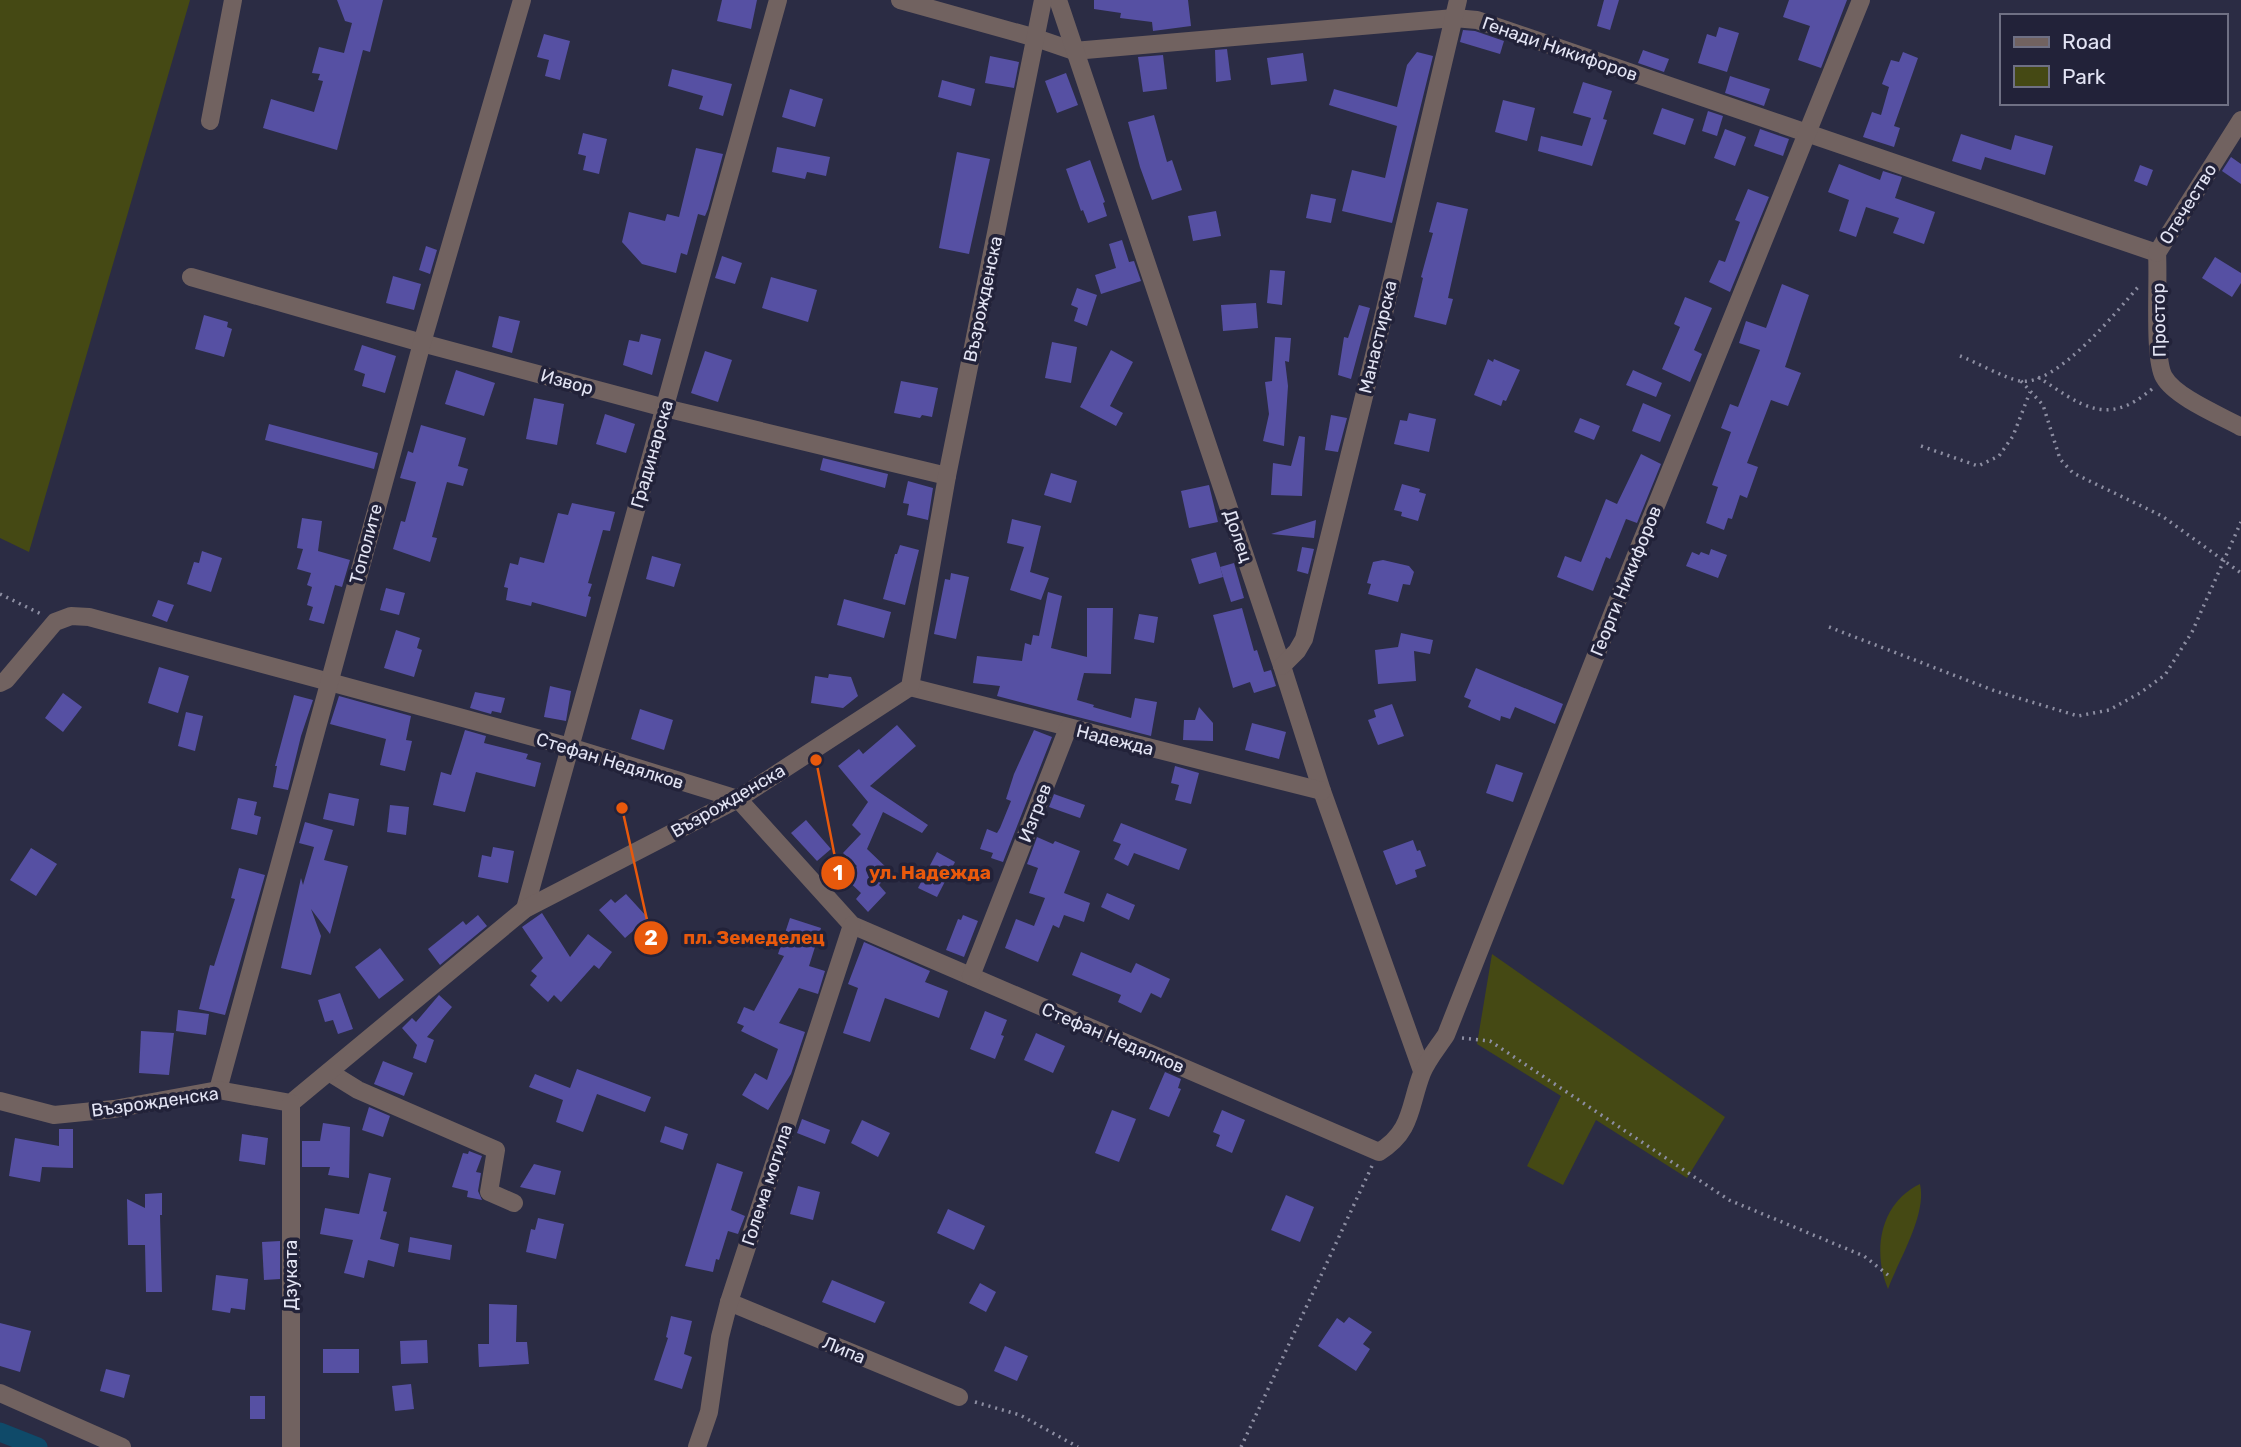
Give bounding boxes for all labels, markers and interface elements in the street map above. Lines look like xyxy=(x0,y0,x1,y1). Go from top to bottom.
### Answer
street label: Генади Никифоров xyxy=(1479,12,1641,86)
legend xyxy=(2000,14,2227,105)
text: Road xyxy=(2062,29,2112,54)
text: Park xyxy=(2062,64,2106,89)
street label: Отечество xyxy=(2155,160,2221,248)
street label: Възрожденска xyxy=(959,234,1007,364)
street label: Манастирска xyxy=(1354,278,1402,396)
street label: Простор xyxy=(2147,283,2171,357)
street label: Извор xyxy=(538,364,596,400)
street label: Градинарска xyxy=(626,397,678,511)
street label: Тополите xyxy=(345,501,387,587)
street label: Георги Никифоров xyxy=(1586,503,1666,659)
street label: Долец xyxy=(1219,507,1257,565)
street label: Надежда xyxy=(1074,720,1156,760)
street label: Стефан Недялков xyxy=(534,728,686,794)
street label: Възрожденска xyxy=(667,759,789,843)
street label: Изгрев xyxy=(1014,780,1056,846)
callout: ул. Надежда xyxy=(820,853,1005,893)
text: 1 xyxy=(833,860,843,885)
text: ул. Надежда xyxy=(869,861,991,884)
callout: пл. Земеделец xyxy=(634,918,838,958)
text: 2 xyxy=(644,925,658,950)
text: пл. Земеделец xyxy=(683,926,825,949)
street label: Стефан Недялков xyxy=(1038,998,1188,1078)
street label: Възрожденска xyxy=(90,1082,220,1122)
street label: Голема могила xyxy=(737,1122,797,1248)
street label: Дзуката xyxy=(280,1240,302,1310)
street label: Липа xyxy=(819,1332,869,1368)

